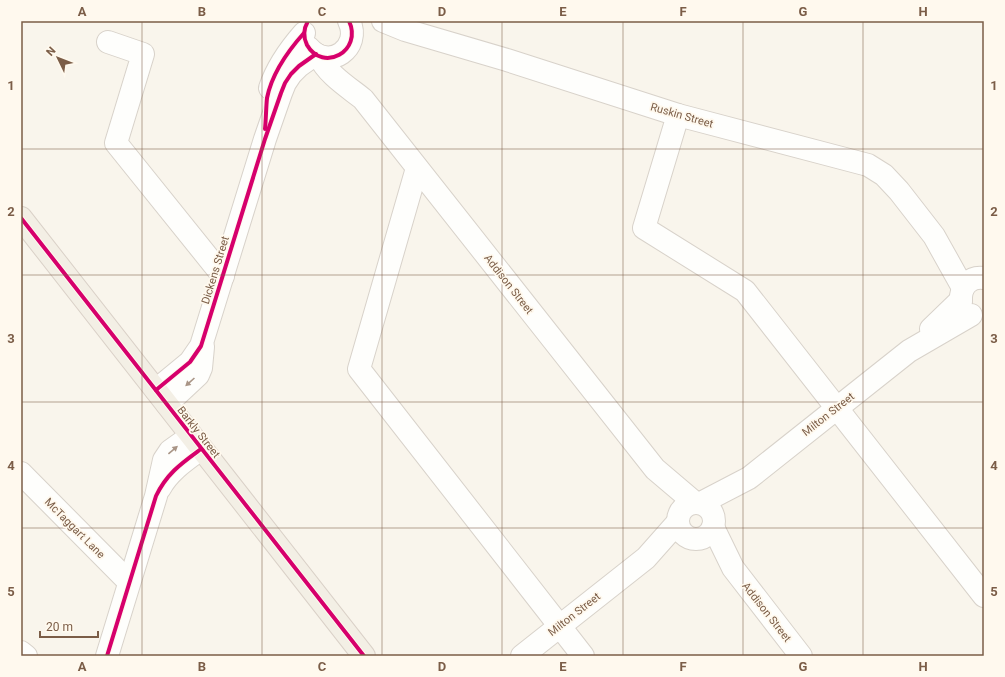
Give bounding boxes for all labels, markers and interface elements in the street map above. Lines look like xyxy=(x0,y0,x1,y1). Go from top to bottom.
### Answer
text: A xyxy=(78,4,87,19)
text: B xyxy=(198,4,206,19)
text: C xyxy=(318,4,327,19)
text: D xyxy=(438,4,446,19)
text: E xyxy=(559,4,567,19)
text: F xyxy=(679,4,687,19)
text: G xyxy=(799,4,808,19)
text: H xyxy=(918,4,928,19)
north arrow xyxy=(38,38,78,78)
text: N xyxy=(44,44,59,59)
text: 1 xyxy=(7,78,15,93)
text: 1 xyxy=(990,78,998,93)
street label: Ruskin Street xyxy=(649,100,715,131)
text: 2 xyxy=(7,204,15,219)
text: 2 xyxy=(990,204,998,219)
street label: Dickens Street xyxy=(199,234,232,306)
street label: Addison Street xyxy=(481,252,536,317)
text: 3 xyxy=(7,331,15,346)
text: 3 xyxy=(990,331,998,346)
one-way arrow xyxy=(185,378,195,387)
street label: Milton Street xyxy=(800,390,857,439)
street label: Barkly Street xyxy=(174,404,223,461)
one-way arrow xyxy=(167,445,178,454)
text: 4 xyxy=(7,458,15,473)
text: 4 xyxy=(990,458,998,473)
street label: McTaggart Lane xyxy=(42,496,108,561)
street label: Addison Street xyxy=(739,580,794,645)
text: 5 xyxy=(7,584,15,599)
text: 5 xyxy=(990,584,998,599)
street label: Milton Street xyxy=(546,590,603,639)
scale bar xyxy=(40,613,98,639)
text: 20 m xyxy=(46,620,73,634)
text: A xyxy=(78,659,87,674)
text: B xyxy=(198,659,206,674)
text: C xyxy=(318,659,327,674)
text: D xyxy=(438,659,446,674)
text: E xyxy=(559,659,567,674)
text: F xyxy=(679,659,687,674)
text: G xyxy=(799,659,808,674)
text: H xyxy=(918,659,928,674)

